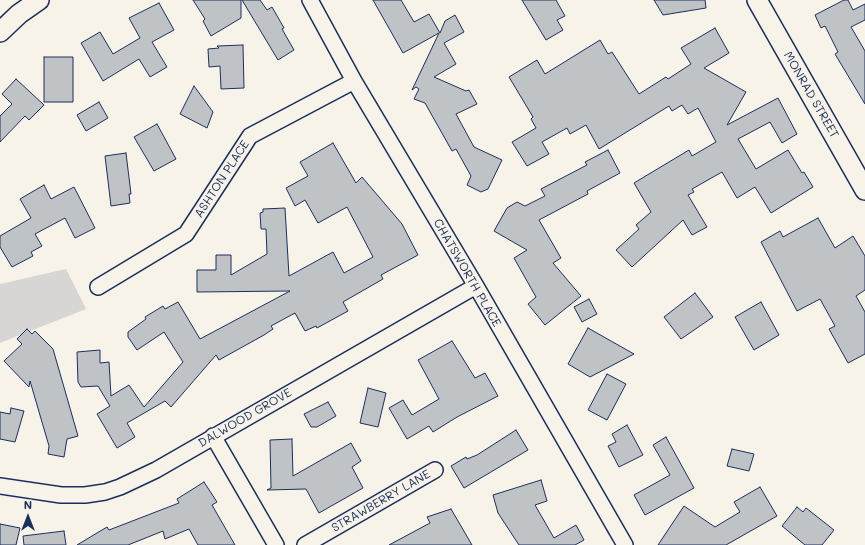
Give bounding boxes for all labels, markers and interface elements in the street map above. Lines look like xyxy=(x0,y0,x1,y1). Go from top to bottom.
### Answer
street label: MONRAD STREET xyxy=(780,49,842,141)
street label: ASHTON PLACE xyxy=(192,138,252,220)
street label: CHATSWORTH PLACE xyxy=(430,216,504,330)
street label: DALWOOD GROVE xyxy=(196,385,294,451)
street label: STRAWBERRY LANE xyxy=(329,467,433,535)
north arrow xyxy=(8,497,48,537)
text: N xyxy=(24,497,32,512)

